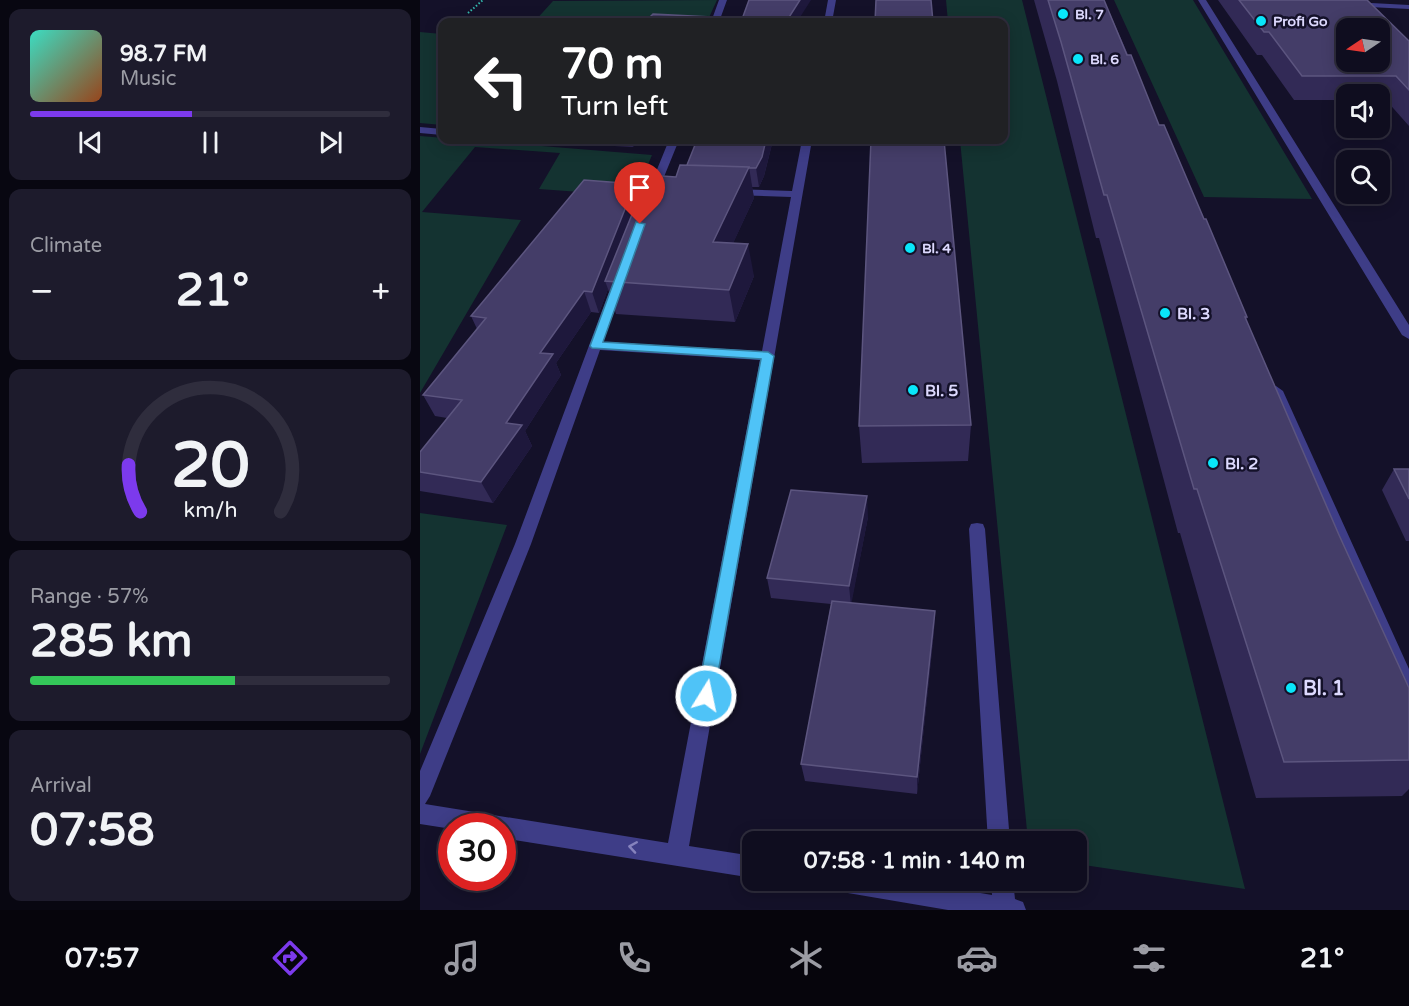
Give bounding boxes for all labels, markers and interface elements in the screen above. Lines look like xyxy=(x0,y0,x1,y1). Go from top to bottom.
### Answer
place label: Bl. 7 xyxy=(1075,6,1104,23)
marker: Bl. 7 xyxy=(1056,7,1070,21)
place label: Profi Go xyxy=(1273,13,1328,30)
marker: Profi Go xyxy=(1254,14,1268,28)
north arrow xyxy=(1336,18,1390,72)
map controls xyxy=(1336,18,1390,204)
text: 70 m xyxy=(561,39,663,90)
text: 98.7 FM xyxy=(120,41,207,67)
icon: left xyxy=(462,42,540,120)
place label: Bl. 6 xyxy=(1090,51,1119,68)
marker: Bl. 6 xyxy=(1071,52,1085,66)
text: Music xyxy=(120,67,176,91)
button: sound xyxy=(1336,84,1390,138)
text: Turn left xyxy=(561,90,668,123)
icon: previous xyxy=(74,126,107,159)
icon: pause xyxy=(194,126,227,159)
icon: next xyxy=(314,126,347,159)
button: search xyxy=(1336,150,1390,204)
pin xyxy=(614,162,665,224)
icon: arrive xyxy=(623,171,656,204)
text: Climate xyxy=(30,234,102,258)
place label: Bl. 4 xyxy=(922,240,951,257)
marker: Bl. 4 xyxy=(903,241,917,255)
text: 21° xyxy=(176,264,249,318)
text: − xyxy=(30,272,54,311)
text: + xyxy=(371,272,390,311)
place label: Bl. 3 xyxy=(1177,304,1210,324)
marker: Bl. 3 xyxy=(1158,306,1172,320)
place label: Bl. 5 xyxy=(925,381,958,401)
marker: Bl. 5 xyxy=(906,383,920,397)
text: 20 xyxy=(171,429,249,504)
place label: Bl. 2 xyxy=(1225,454,1258,474)
marker: Bl. 2 xyxy=(1206,456,1220,470)
text: km/h xyxy=(183,497,237,523)
text: Range · 57% xyxy=(30,585,149,609)
text: 285 km xyxy=(30,615,192,669)
position arrow xyxy=(674,664,738,728)
place label: Bl. 1 xyxy=(1303,677,1345,701)
marker: Bl. 1 xyxy=(1284,681,1298,695)
text: Arrival xyxy=(30,774,92,798)
text: 07:58 xyxy=(30,804,155,858)
speed limit sign: 30 xyxy=(438,813,516,891)
one-way arrow xyxy=(628,842,638,854)
text: 07:58 · 1 min · 140 m xyxy=(804,848,1025,874)
icon: directions xyxy=(269,937,311,979)
icon: music xyxy=(441,937,483,979)
icon: phone xyxy=(613,937,655,979)
icon: climate xyxy=(785,937,827,979)
icon: car xyxy=(956,937,998,979)
icon: filters xyxy=(1128,937,1170,979)
text: 07:57 xyxy=(65,942,140,975)
text: 21° xyxy=(1300,942,1344,975)

